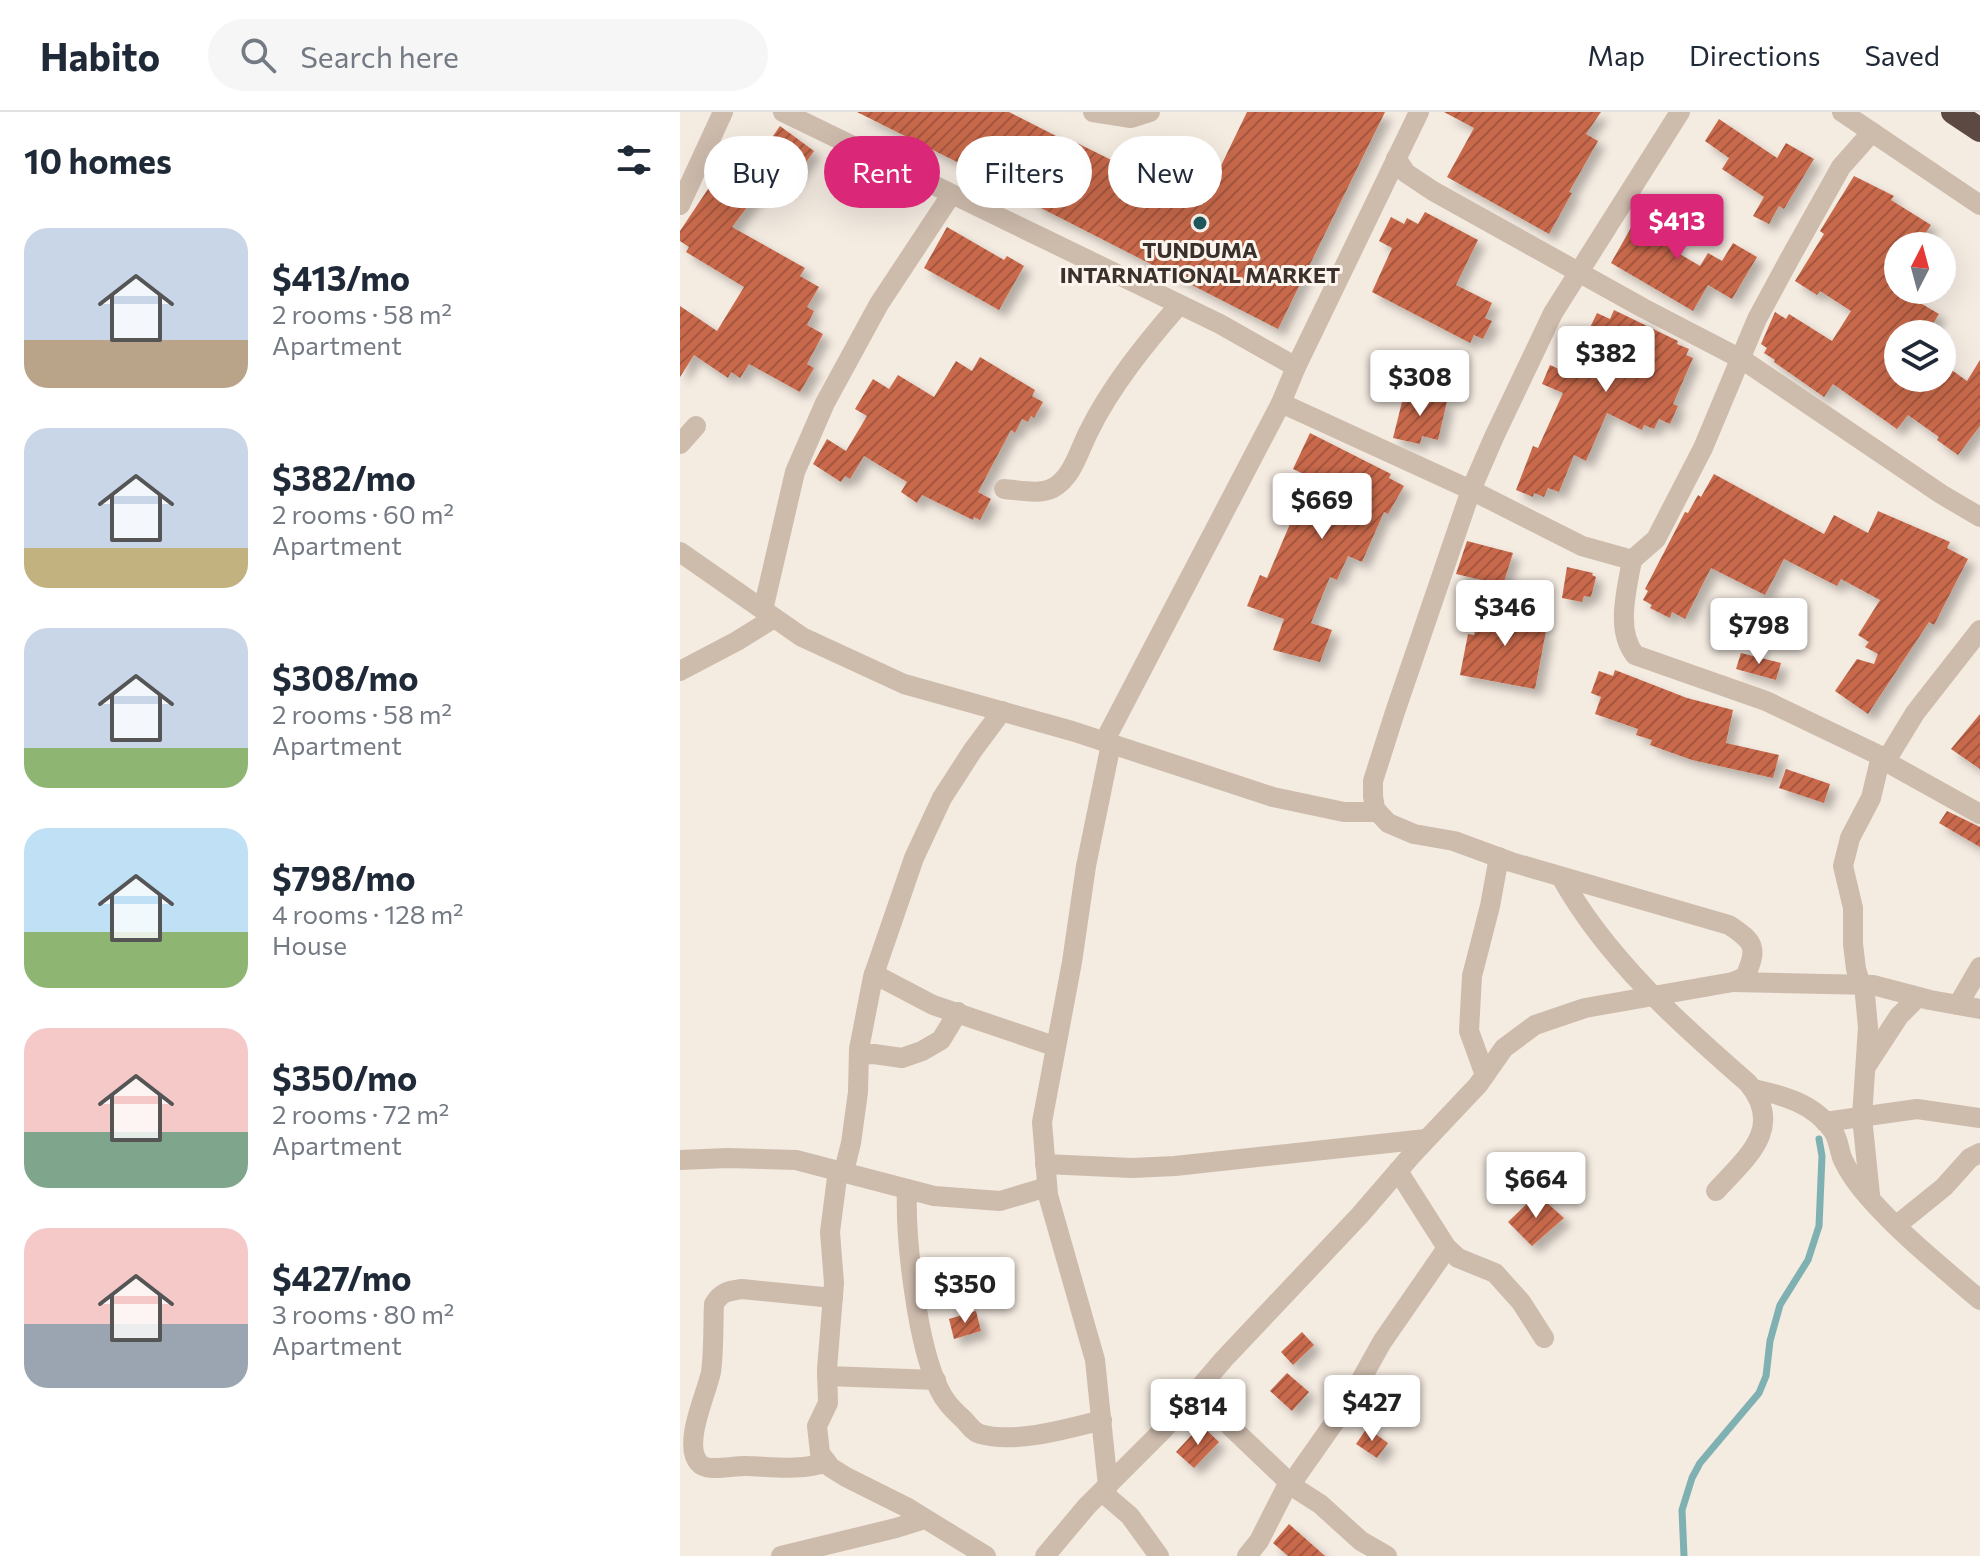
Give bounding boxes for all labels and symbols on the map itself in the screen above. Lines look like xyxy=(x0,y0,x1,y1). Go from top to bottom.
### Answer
pin: $413 xyxy=(1630,194,1724,262)
marker: TUNDUMA INTARNATIONAL MARKET xyxy=(1191,214,1209,232)
north arrow xyxy=(1884,232,1956,304)
place label: TUNDUMA INTARNATIONAL MARKET xyxy=(1060,236,1340,288)
pin: $382 xyxy=(1559,326,1653,394)
pin: $308 xyxy=(1373,350,1467,418)
pin: $669 xyxy=(1275,473,1369,541)
pin: $346 xyxy=(1458,580,1552,648)
pin: $798 xyxy=(1712,598,1806,666)
pin: $664 xyxy=(1489,1152,1583,1220)
pin: $350 xyxy=(918,1257,1012,1325)
pin: $427 xyxy=(1325,1375,1419,1443)
pin: $814 xyxy=(1151,1379,1245,1447)

